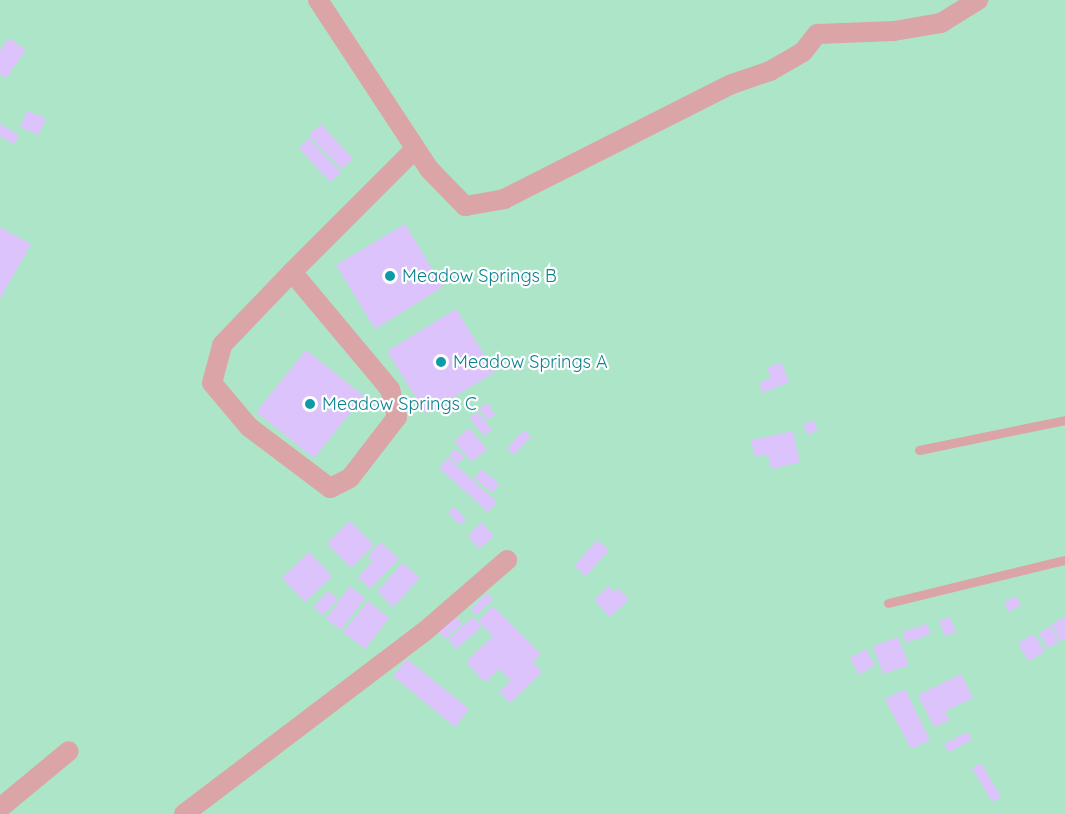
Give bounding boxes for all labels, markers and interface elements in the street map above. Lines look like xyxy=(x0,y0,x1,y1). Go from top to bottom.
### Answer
place label: Meadow Springs B xyxy=(402,265,557,287)
marker: Meadow Springs B xyxy=(383,269,397,283)
place label: Meadow Springs A xyxy=(453,351,608,373)
marker: Meadow Springs A xyxy=(434,355,448,369)
place label: Meadow Springs C xyxy=(322,393,477,415)
marker: Meadow Springs C xyxy=(303,397,317,411)

